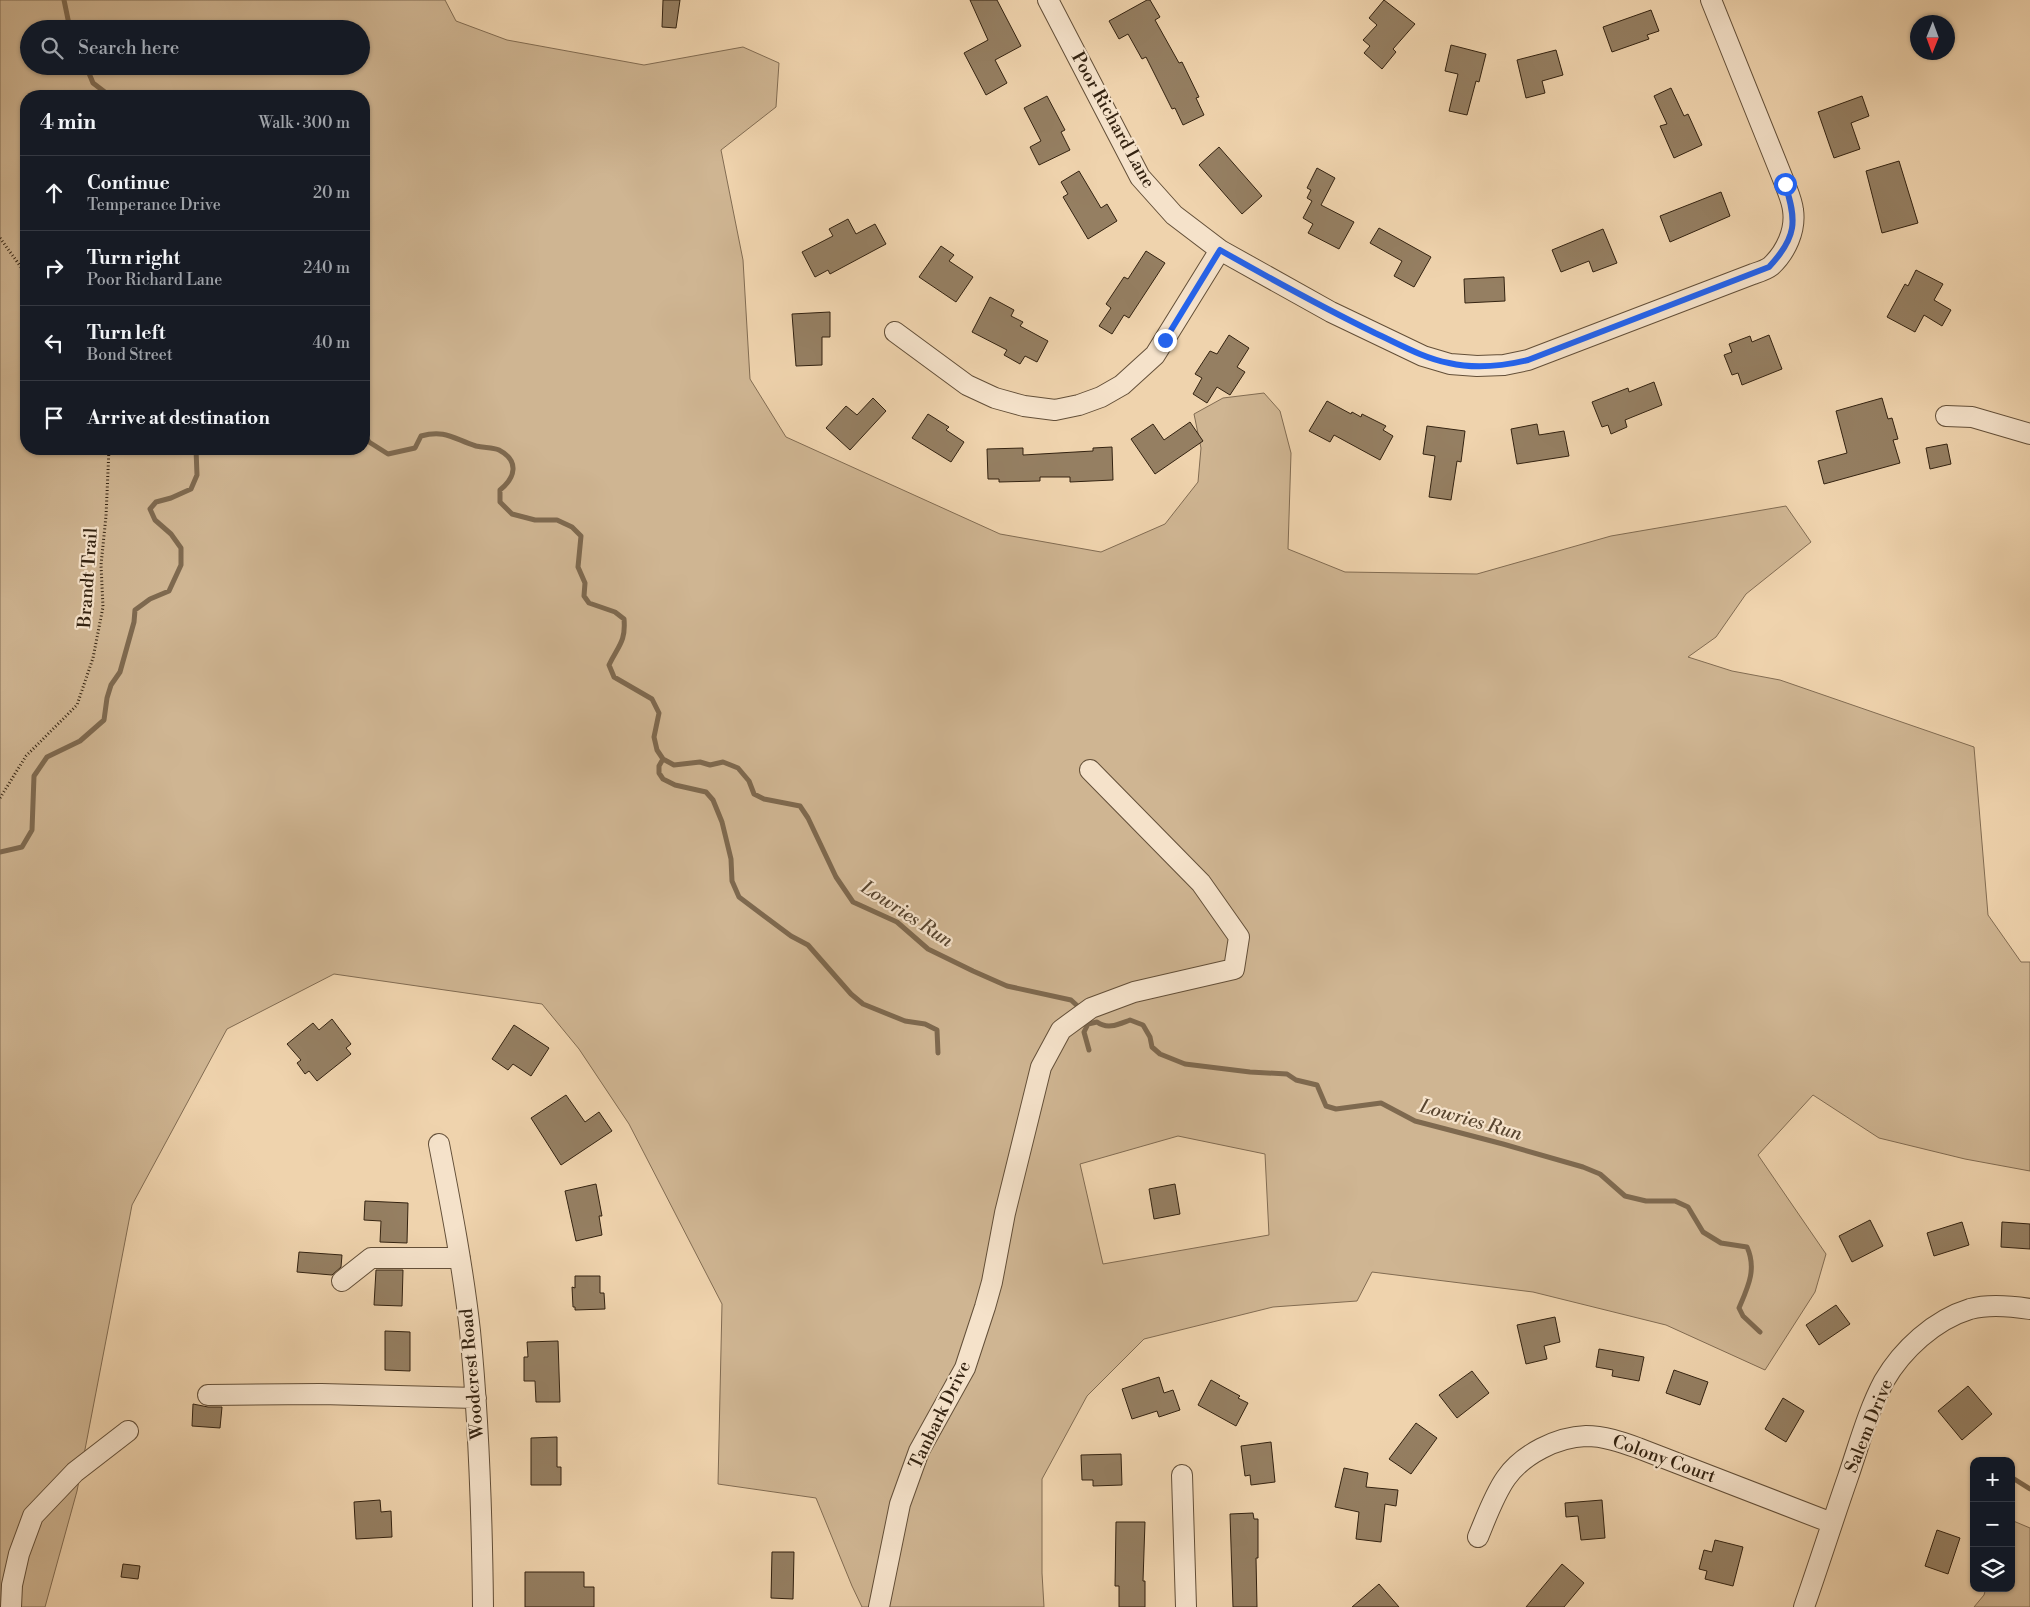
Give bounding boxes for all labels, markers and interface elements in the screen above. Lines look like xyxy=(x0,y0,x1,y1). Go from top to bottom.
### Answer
north arrow xyxy=(1910,15,1955,60)
search box xyxy=(20,20,370,75)
icon: search xyxy=(38,34,66,62)
text: Search here xyxy=(78,36,179,60)
street label: Poor Richard Lane xyxy=(1066,48,1160,192)
text: 4 min xyxy=(40,110,96,136)
text: Walk · 300 m xyxy=(259,113,350,133)
text: Continue xyxy=(87,171,170,195)
route start xyxy=(1774,173,1797,196)
icon: ahead xyxy=(40,179,68,207)
text: 20 m xyxy=(313,183,350,203)
text: Temperance Drive xyxy=(87,195,221,215)
text: Turn right xyxy=(87,246,180,270)
icon: right xyxy=(40,254,68,282)
text: 240 m xyxy=(303,258,350,278)
text: Poor Richard Lane xyxy=(87,270,222,290)
text: Turn left xyxy=(87,321,166,345)
icon: left xyxy=(40,329,68,357)
route end xyxy=(1154,329,1177,352)
text: 40 m xyxy=(313,333,350,353)
text: Bond Street xyxy=(87,345,173,365)
icon: arrive xyxy=(40,404,68,432)
text: Arrive at destination xyxy=(87,406,270,430)
street label: Brandt Trail xyxy=(73,526,103,630)
water label: Lowries Run xyxy=(856,875,958,953)
water label: Lowries Run xyxy=(1416,1094,1525,1146)
street label: Woodcrest Road xyxy=(455,1307,489,1441)
street label: Tanbark Drive xyxy=(904,1357,976,1473)
street label: Salem Drive xyxy=(1840,1376,1898,1476)
street label: Colony Court xyxy=(1609,1430,1719,1489)
map controls xyxy=(1970,1457,2015,1592)
button: + xyxy=(1970,1457,2015,1502)
button: − xyxy=(1970,1502,2015,1547)
button: layers xyxy=(1970,1547,2015,1592)

